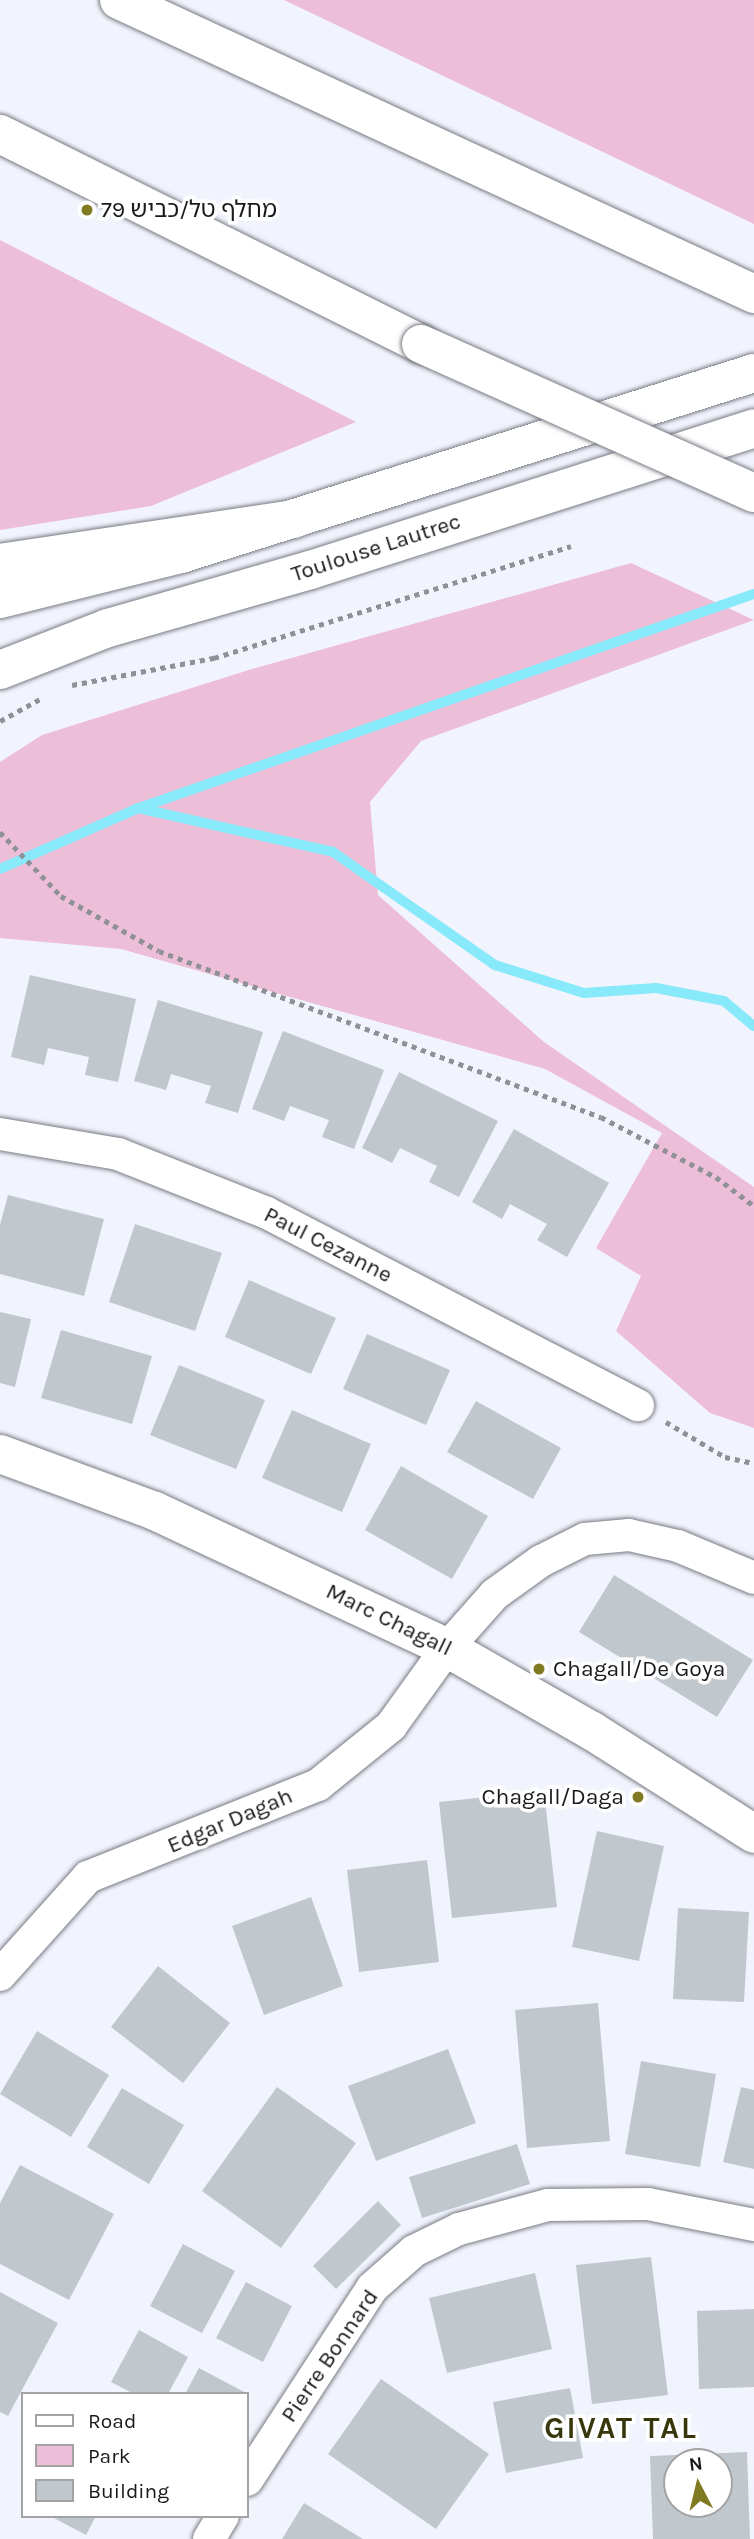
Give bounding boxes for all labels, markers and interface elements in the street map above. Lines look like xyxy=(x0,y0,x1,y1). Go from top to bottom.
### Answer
place label: מחלף טל/כביש 79 xyxy=(101,196,277,224)
marker: מחלף טל/כביש 79 xyxy=(79,202,95,218)
street label: Toulouse Lautrec xyxy=(288,508,464,588)
street label: Paul Cezanne xyxy=(259,1201,397,1289)
street label: Marc Chagall xyxy=(321,1578,457,1662)
place label: Chagall/De Goya xyxy=(553,1655,725,1683)
marker: Chagall/De Goya xyxy=(531,1661,547,1677)
street label: Edgar Dagah xyxy=(163,1782,297,1860)
place label: Chagall/Daga xyxy=(481,1783,624,1811)
marker: Chagall/Daga xyxy=(630,1789,646,1805)
street label: Pierre Bonnard xyxy=(275,2284,385,2428)
legend xyxy=(21,2392,248,2518)
text: Road xyxy=(88,2409,136,2433)
district label: GIVAT TAL xyxy=(545,2410,697,2446)
text: Park xyxy=(88,2444,131,2468)
north arrow xyxy=(663,2448,733,2518)
text: N xyxy=(688,2452,704,2476)
text: Building xyxy=(88,2479,169,2503)

